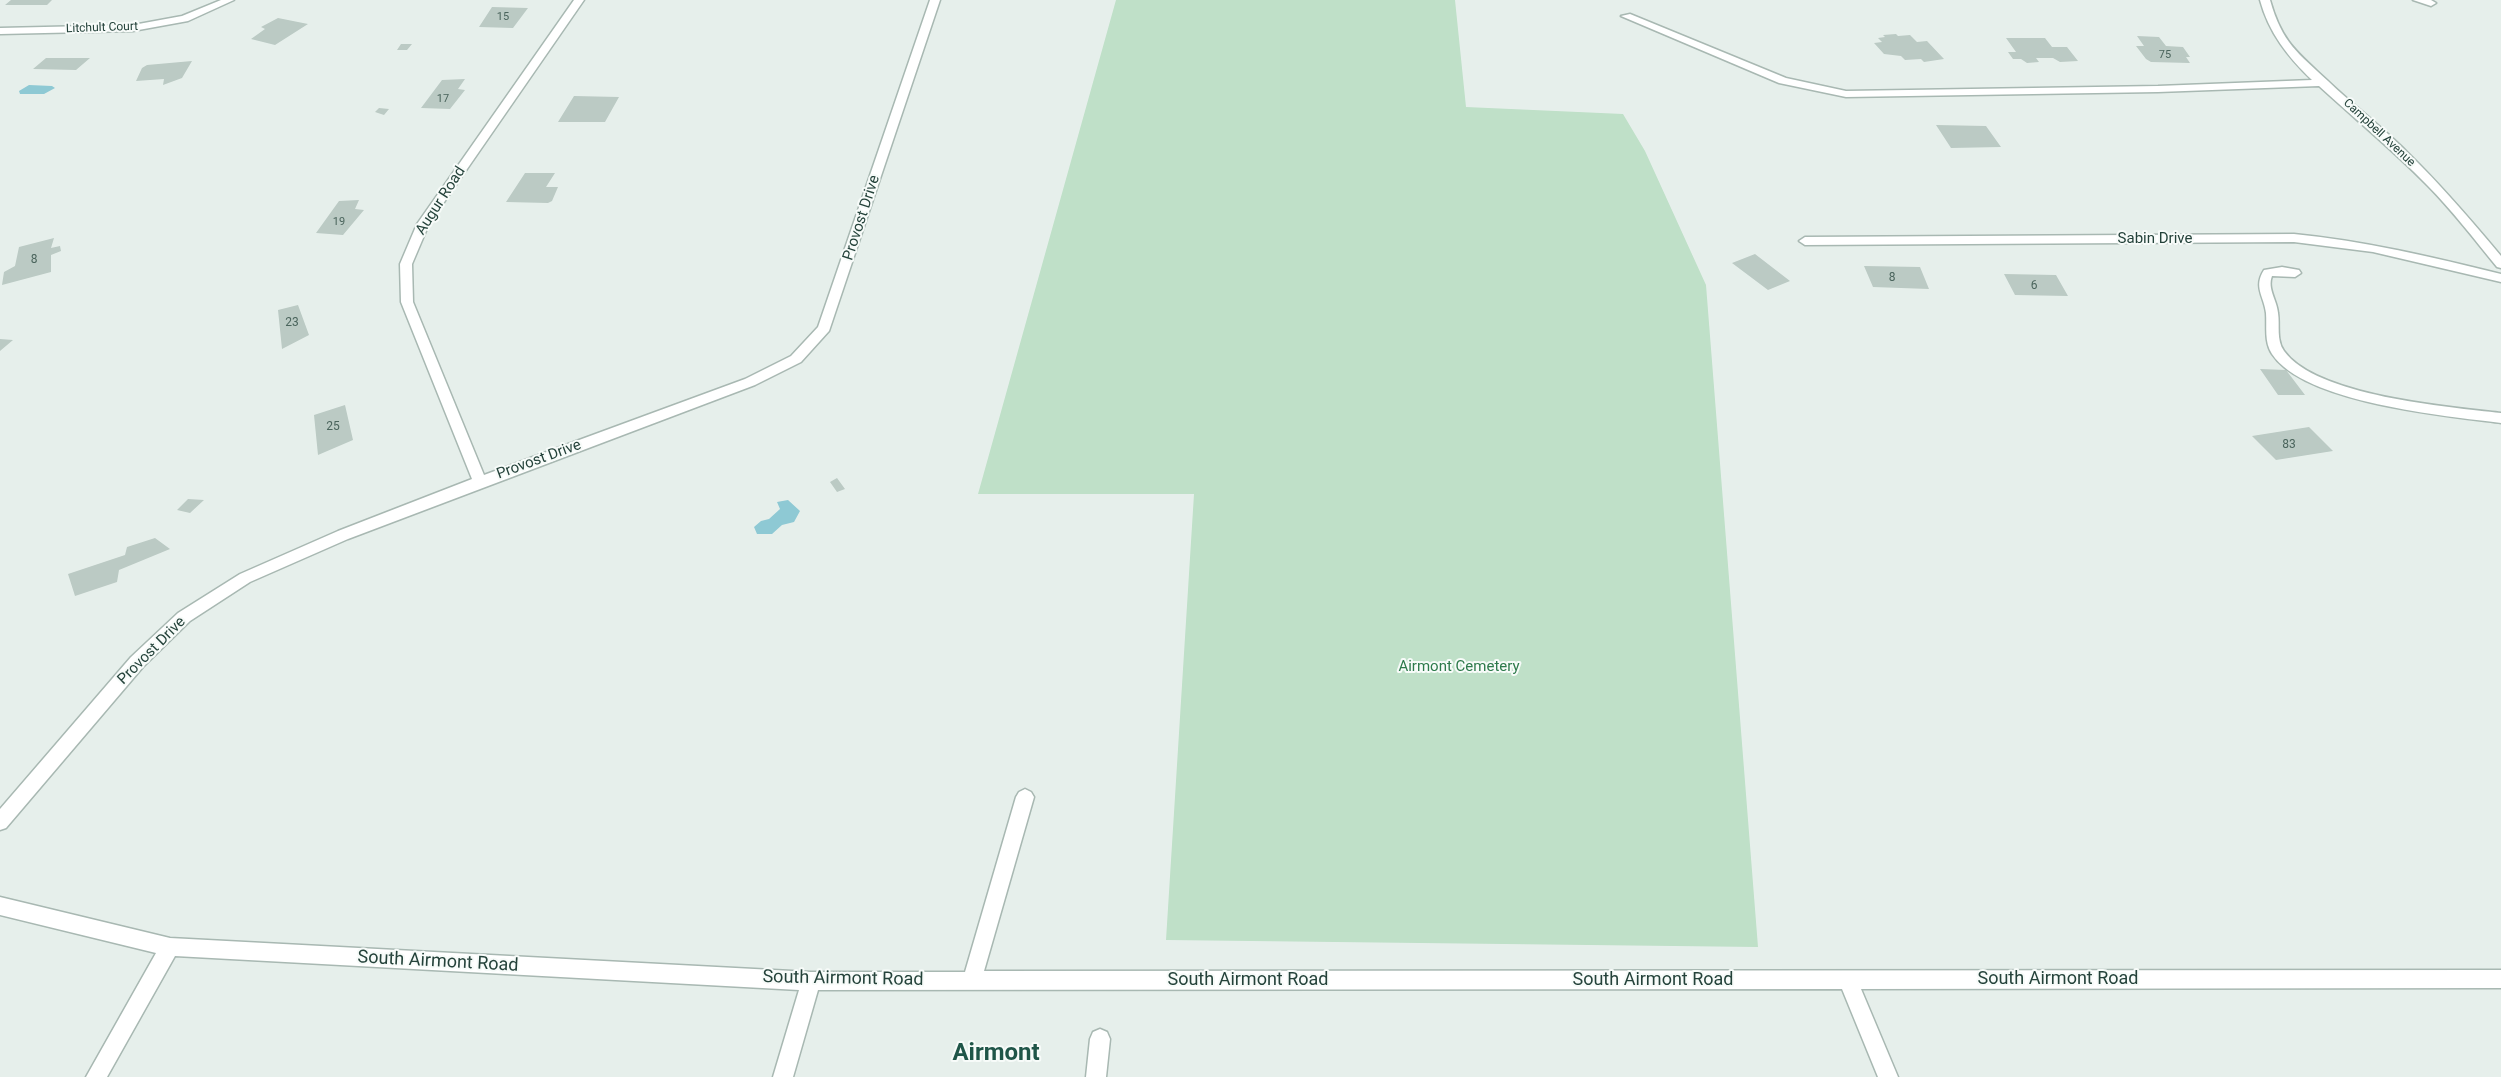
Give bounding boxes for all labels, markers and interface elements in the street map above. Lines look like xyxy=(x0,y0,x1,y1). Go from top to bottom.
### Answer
house number: 15 xyxy=(497,10,509,24)
street label: Litchult Court xyxy=(66,20,138,36)
house number: 75 xyxy=(2159,48,2171,62)
house number: 17 xyxy=(437,92,449,106)
street label: Campbell Avenue xyxy=(2340,96,2418,170)
street label: Augur Road xyxy=(412,163,470,239)
street label: Provost Drive xyxy=(840,173,884,263)
house number: 19 xyxy=(333,215,345,229)
street label: Sabin Drive xyxy=(2118,230,2192,248)
house number: 8 xyxy=(31,253,37,267)
house number: 8 xyxy=(1889,271,1895,285)
house number: 6 xyxy=(2031,279,2037,293)
house number: 23 xyxy=(285,316,299,330)
house number: 25 xyxy=(326,420,340,434)
street label: Provost Drive xyxy=(494,436,584,484)
house number: 83 xyxy=(2282,438,2296,452)
street label: Provost Drive xyxy=(114,613,190,689)
park label: Airmont Cemetery xyxy=(1398,658,1520,676)
street label: South Airmont Road xyxy=(357,947,519,977)
street label: South Airmont Road xyxy=(762,967,924,991)
street label: South Airmont Road xyxy=(1977,968,2139,990)
street label: South Airmont Road xyxy=(1167,969,1329,991)
street label: South Airmont Road xyxy=(1572,969,1734,991)
district label: Airmont xyxy=(952,1040,1040,1068)

